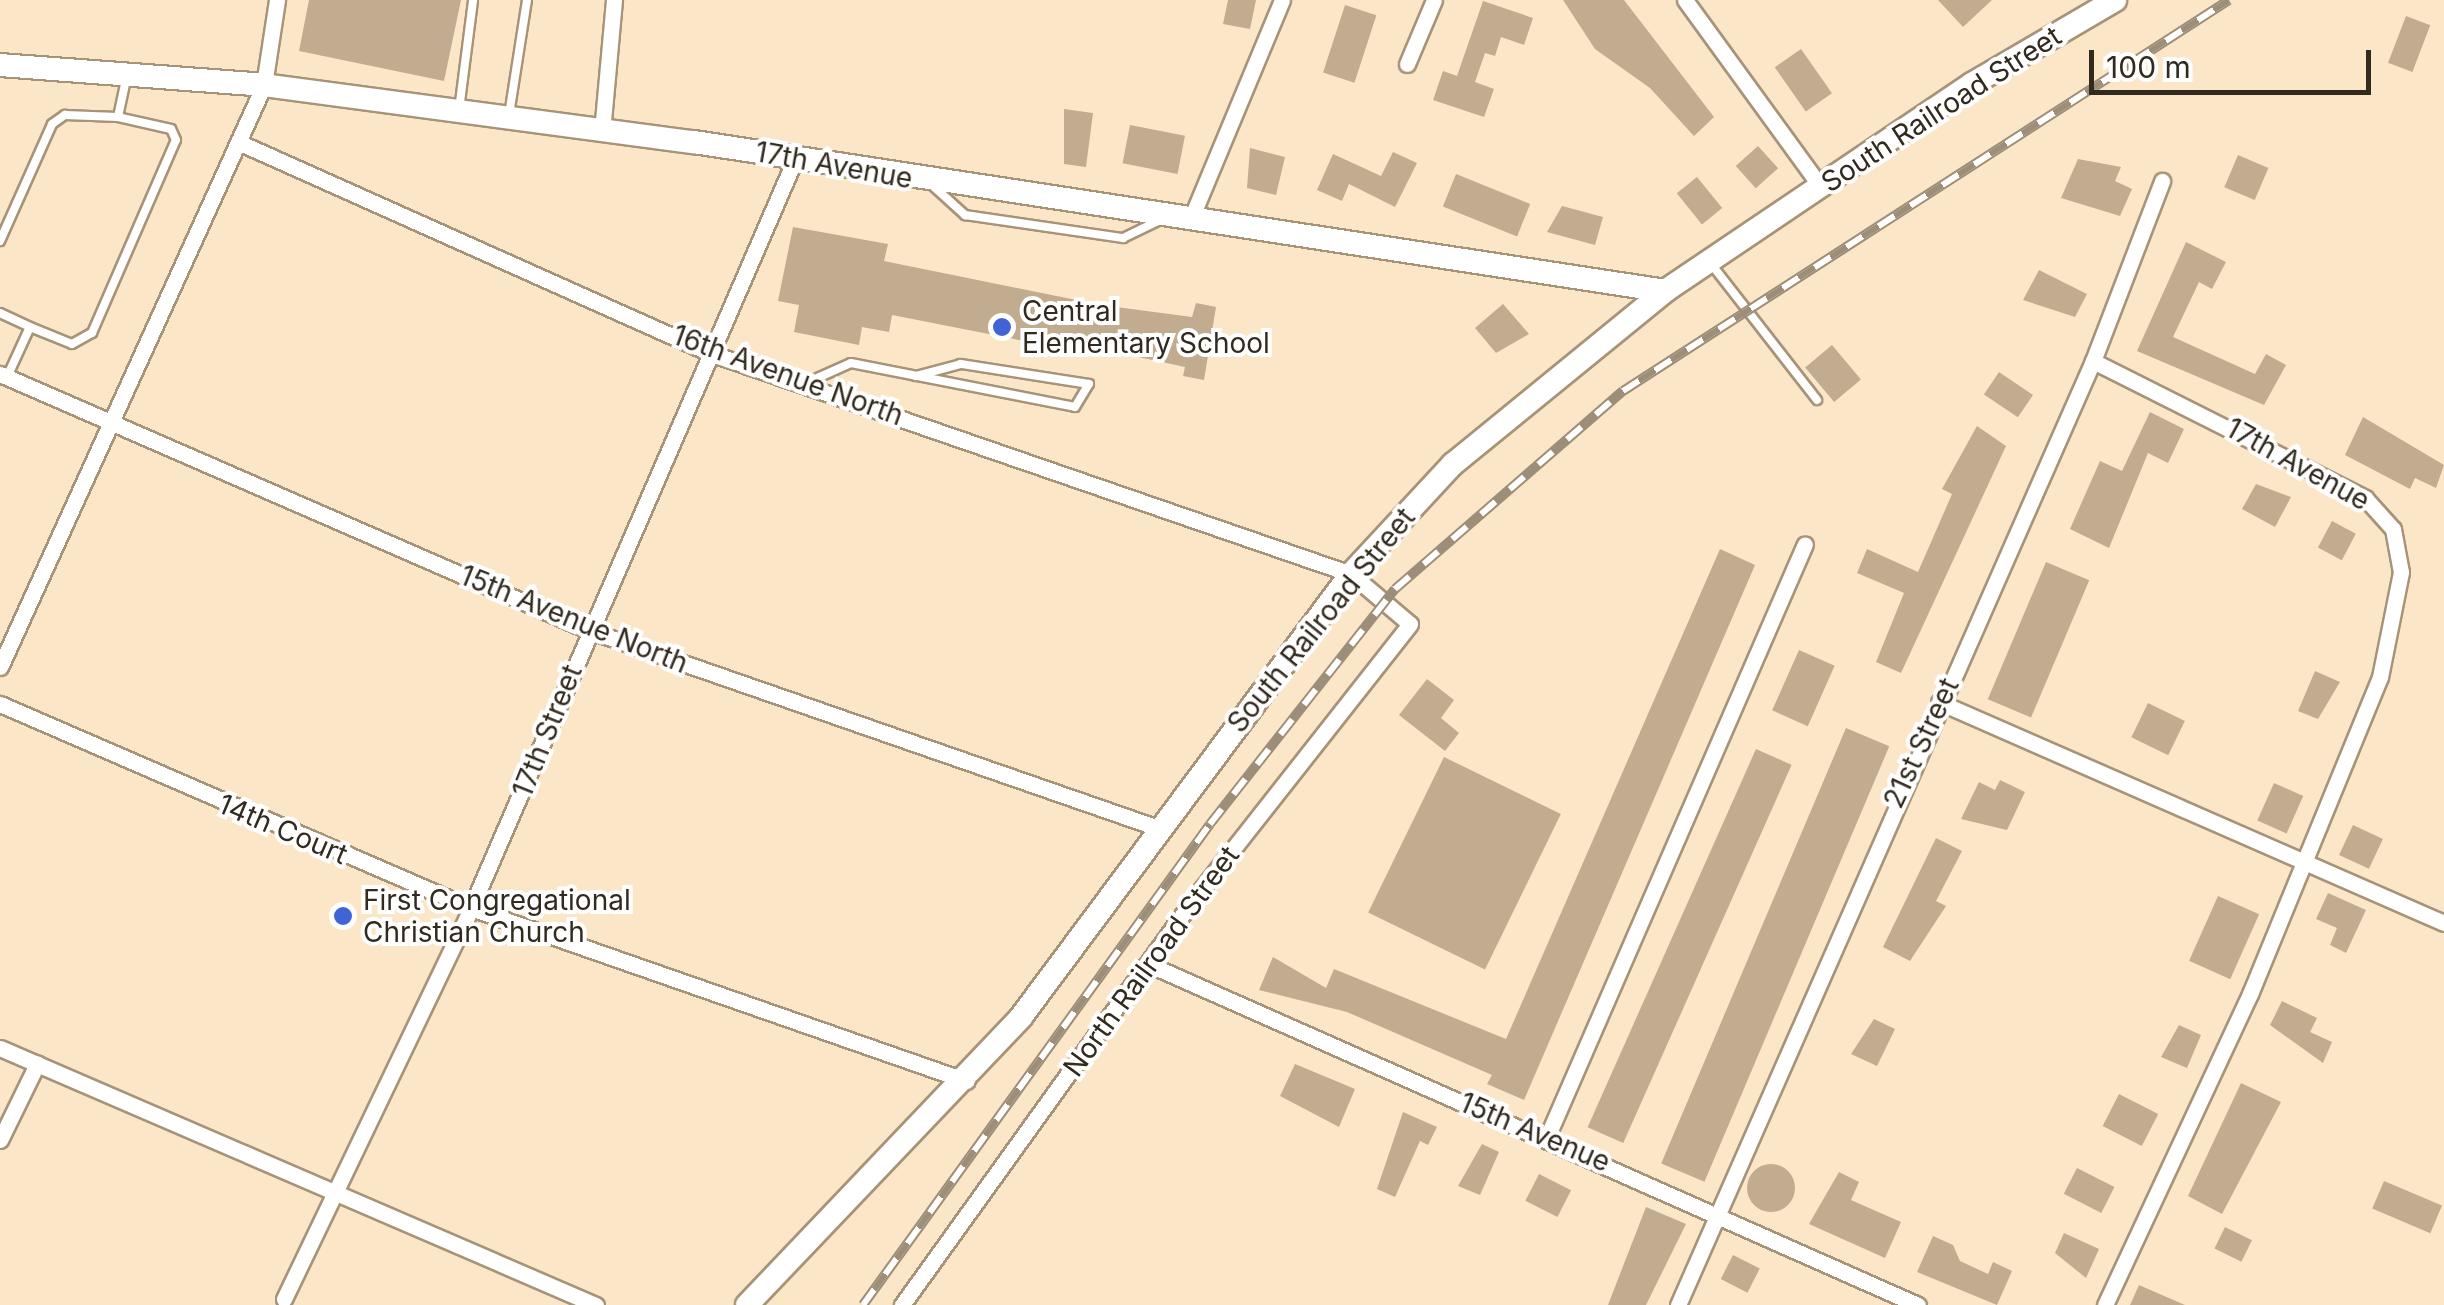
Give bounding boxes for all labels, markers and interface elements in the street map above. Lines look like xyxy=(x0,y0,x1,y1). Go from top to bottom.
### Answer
street label: South Railroad Street xyxy=(1815,19,2067,199)
scale bar xyxy=(2094,30,2376,92)
text: 100 m xyxy=(2106,49,2191,85)
street label: 17th Avenue xyxy=(753,135,915,195)
place label: Central Elementary School xyxy=(1022,294,1270,360)
marker: Central Elementary School xyxy=(991,316,1013,338)
street label: 16th Avenue North xyxy=(668,318,908,432)
street label: 17th Avenue xyxy=(2220,411,2376,517)
street label: South Railroad Street xyxy=(1220,501,1422,739)
street label: 15th Avenue North xyxy=(455,558,693,680)
street label: 17th Street xyxy=(505,660,589,802)
street label: 21st Street xyxy=(1876,673,1966,813)
street label: 14th Court xyxy=(213,787,353,871)
street label: North Railroad Street xyxy=(1056,839,1246,1083)
place label: First Congregational Christian Church xyxy=(363,883,631,949)
marker: First Congregational Christian Church xyxy=(332,905,354,927)
street label: 15th Avenue xyxy=(1455,1085,1615,1179)

